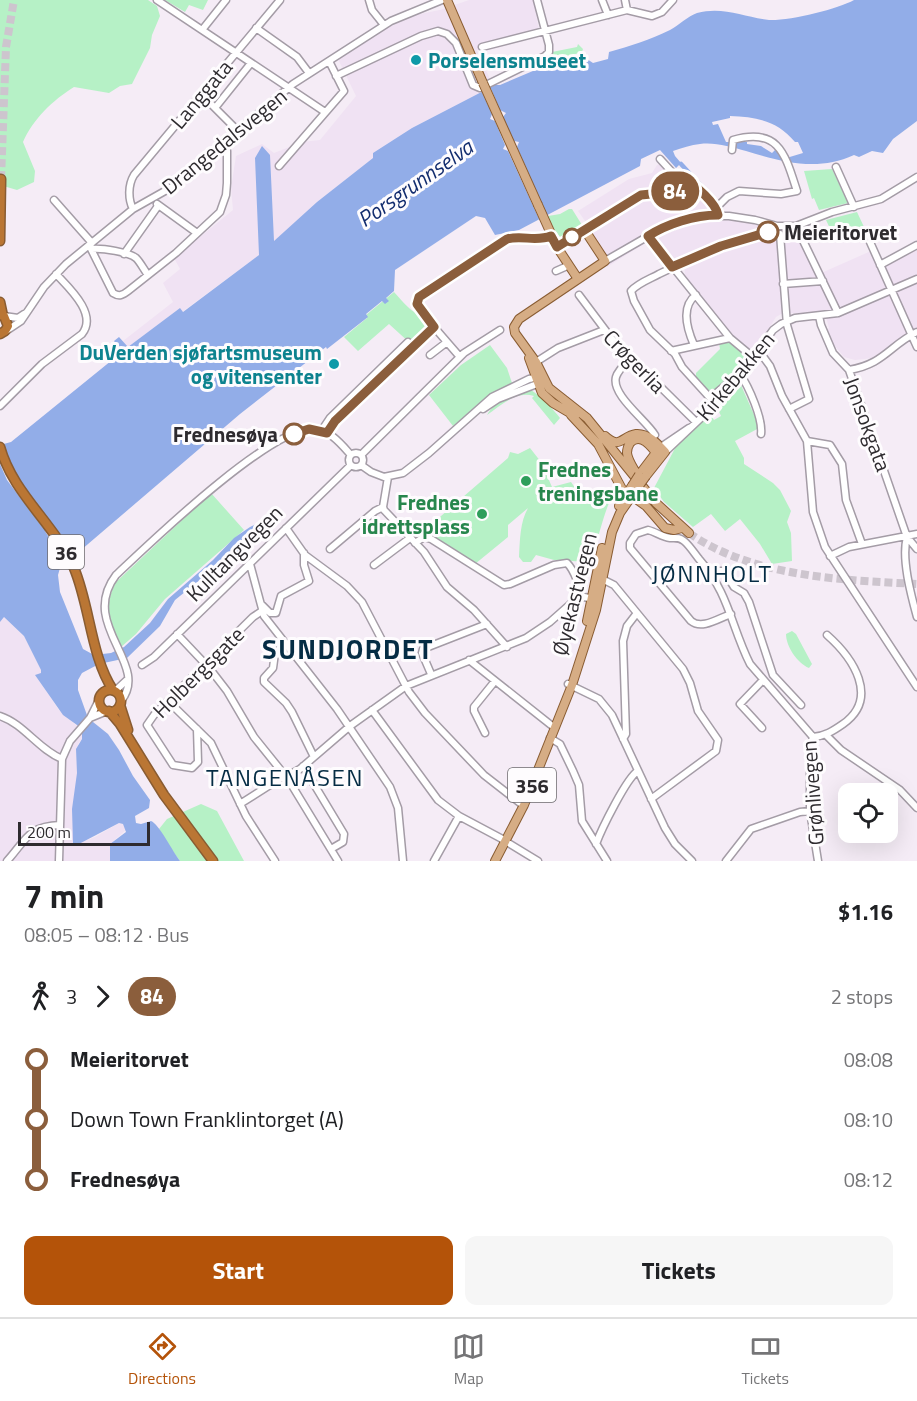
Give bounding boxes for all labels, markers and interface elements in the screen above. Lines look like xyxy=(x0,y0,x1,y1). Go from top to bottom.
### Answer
place label: Porselensmuseet xyxy=(428,44,586,76)
street label: Langgata xyxy=(162,52,240,136)
marker: Porselensmuseet xyxy=(409,53,423,67)
street label: Drangedalsvegen xyxy=(154,80,294,202)
water label: Porsgrunnselva xyxy=(350,129,481,235)
line badge: 84 xyxy=(648,172,702,210)
text: 84 xyxy=(663,175,687,207)
place label: Meieritorvet xyxy=(784,216,898,248)
marker: Meieritorvet xyxy=(757,221,779,243)
unlabelled marker xyxy=(563,228,581,246)
street label: Crøgerlia xyxy=(596,322,674,401)
street label: Kirkebakken xyxy=(688,325,782,427)
place label: DuVerden sjøfartsmuseum og vitensenter xyxy=(79,336,322,392)
marker: DuVerden sjøfartsmuseum og vitensenter xyxy=(327,357,341,371)
street label: Jonsokgata xyxy=(836,372,900,476)
place label: Frednesøya xyxy=(173,418,278,450)
marker: Frednesøya xyxy=(283,423,305,445)
place label: Frednes treningsbane xyxy=(538,453,658,509)
marker: Frednes treningsbane xyxy=(519,474,533,488)
place label: Frednes idrettsplass xyxy=(362,486,470,542)
street label: Kulltangvegen xyxy=(178,497,290,609)
marker: Frednes idrettsplass xyxy=(475,507,489,521)
street label: Øyekastvegen xyxy=(543,529,605,659)
road number: 36 xyxy=(48,535,84,569)
district label: JØNNHOLT xyxy=(651,555,773,591)
street label: Holbergsgate xyxy=(145,619,251,725)
district label: SUNDJORDET xyxy=(262,628,434,669)
street label: Grønlivegen xyxy=(792,740,832,846)
district label: TANGENÅSEN xyxy=(206,759,364,795)
road number: 356 xyxy=(508,768,556,802)
map controls xyxy=(838,783,898,843)
button: locate xyxy=(838,783,898,843)
scale bar xyxy=(18,819,150,846)
text: 200 m xyxy=(27,820,71,844)
text: 7 min xyxy=(24,871,104,921)
text: $1.16 xyxy=(838,895,893,929)
text: 08:05 – 08:12 · Bus xyxy=(24,919,189,950)
icon: walk xyxy=(24,980,57,1013)
icon: forward xyxy=(86,980,119,1013)
text: 84 xyxy=(140,980,164,1012)
text: 3 xyxy=(66,981,77,1012)
text: 2 stops xyxy=(831,981,893,1012)
text: Meieritorvet xyxy=(70,1042,189,1076)
text: 08:08 xyxy=(844,1044,893,1075)
text: Down Town Franklintorget (A) xyxy=(70,1102,344,1136)
text: 08:10 xyxy=(844,1104,893,1135)
text: Frednesøya xyxy=(70,1162,180,1196)
text: 08:12 xyxy=(844,1164,893,1195)
button: Start xyxy=(24,1236,453,1305)
button: Tickets xyxy=(465,1236,893,1305)
tab: Directions xyxy=(128,1330,196,1390)
tab: Map xyxy=(452,1330,485,1390)
tab: Tickets xyxy=(741,1330,789,1390)

